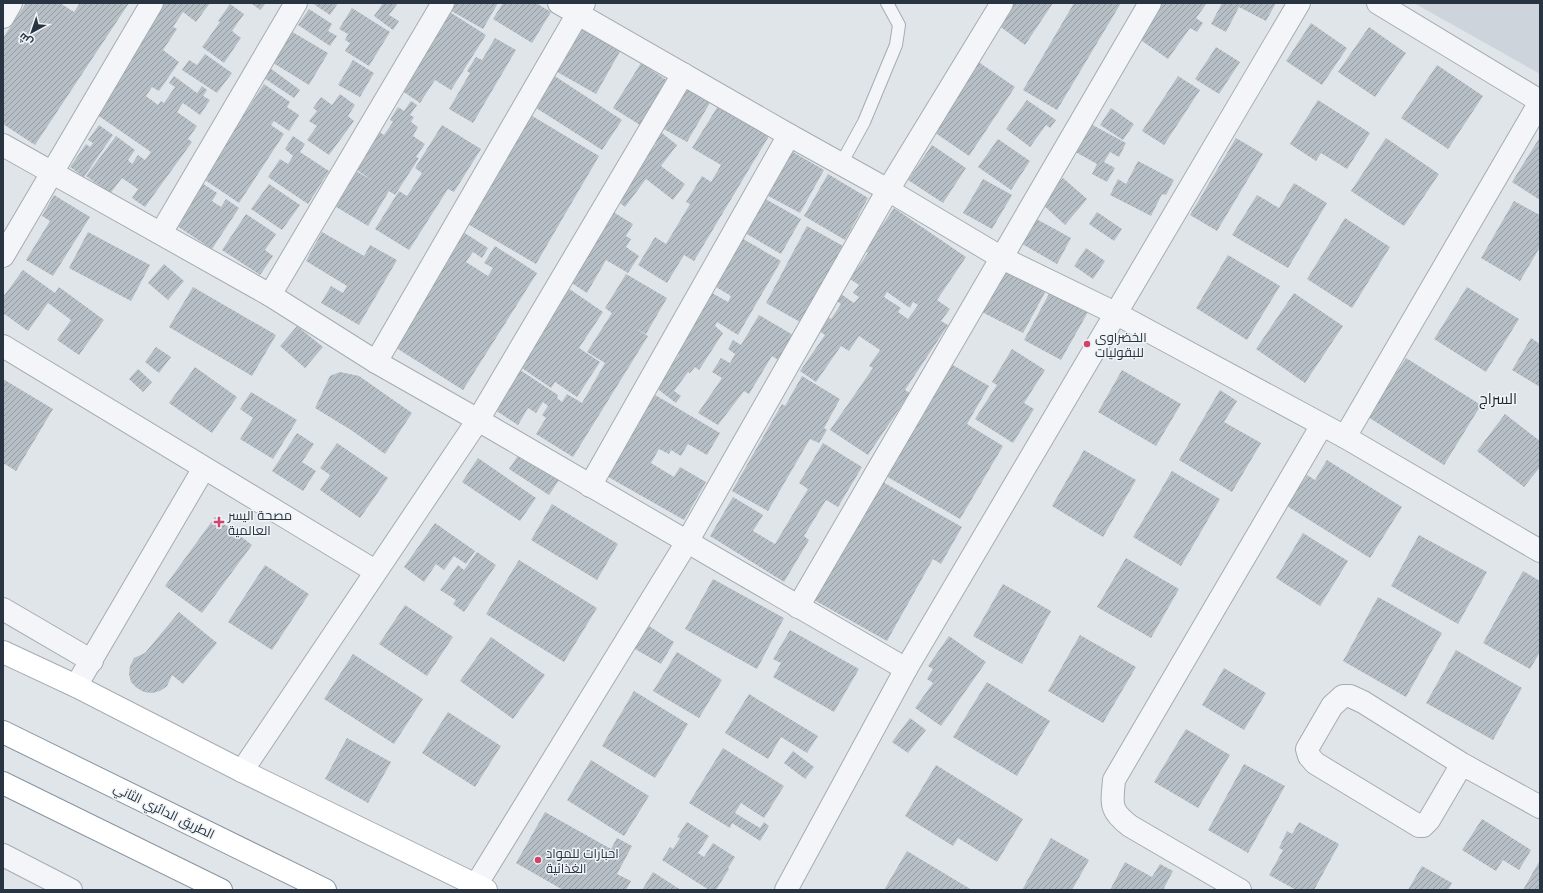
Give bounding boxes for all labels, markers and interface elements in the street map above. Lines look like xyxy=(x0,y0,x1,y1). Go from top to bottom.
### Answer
north arrow xyxy=(12,12,52,52)
text: ش xyxy=(16,30,35,49)
place label: الخضراوى للبقوليات xyxy=(1095,330,1147,360)
marker: الخضراوى للبقوليات xyxy=(1082,339,1092,349)
district label: السراج xyxy=(1479,390,1517,410)
place label: مصحة اليسر العالمية xyxy=(227,508,292,538)
marker: مصحة اليسر العالمية xyxy=(213,516,225,528)
street label: الطريق الدائري الثاني xyxy=(110,780,217,845)
place label: احبارات للمواد الغذائية xyxy=(546,846,619,876)
marker: احبارات للمواد الغذائية xyxy=(533,855,543,865)

